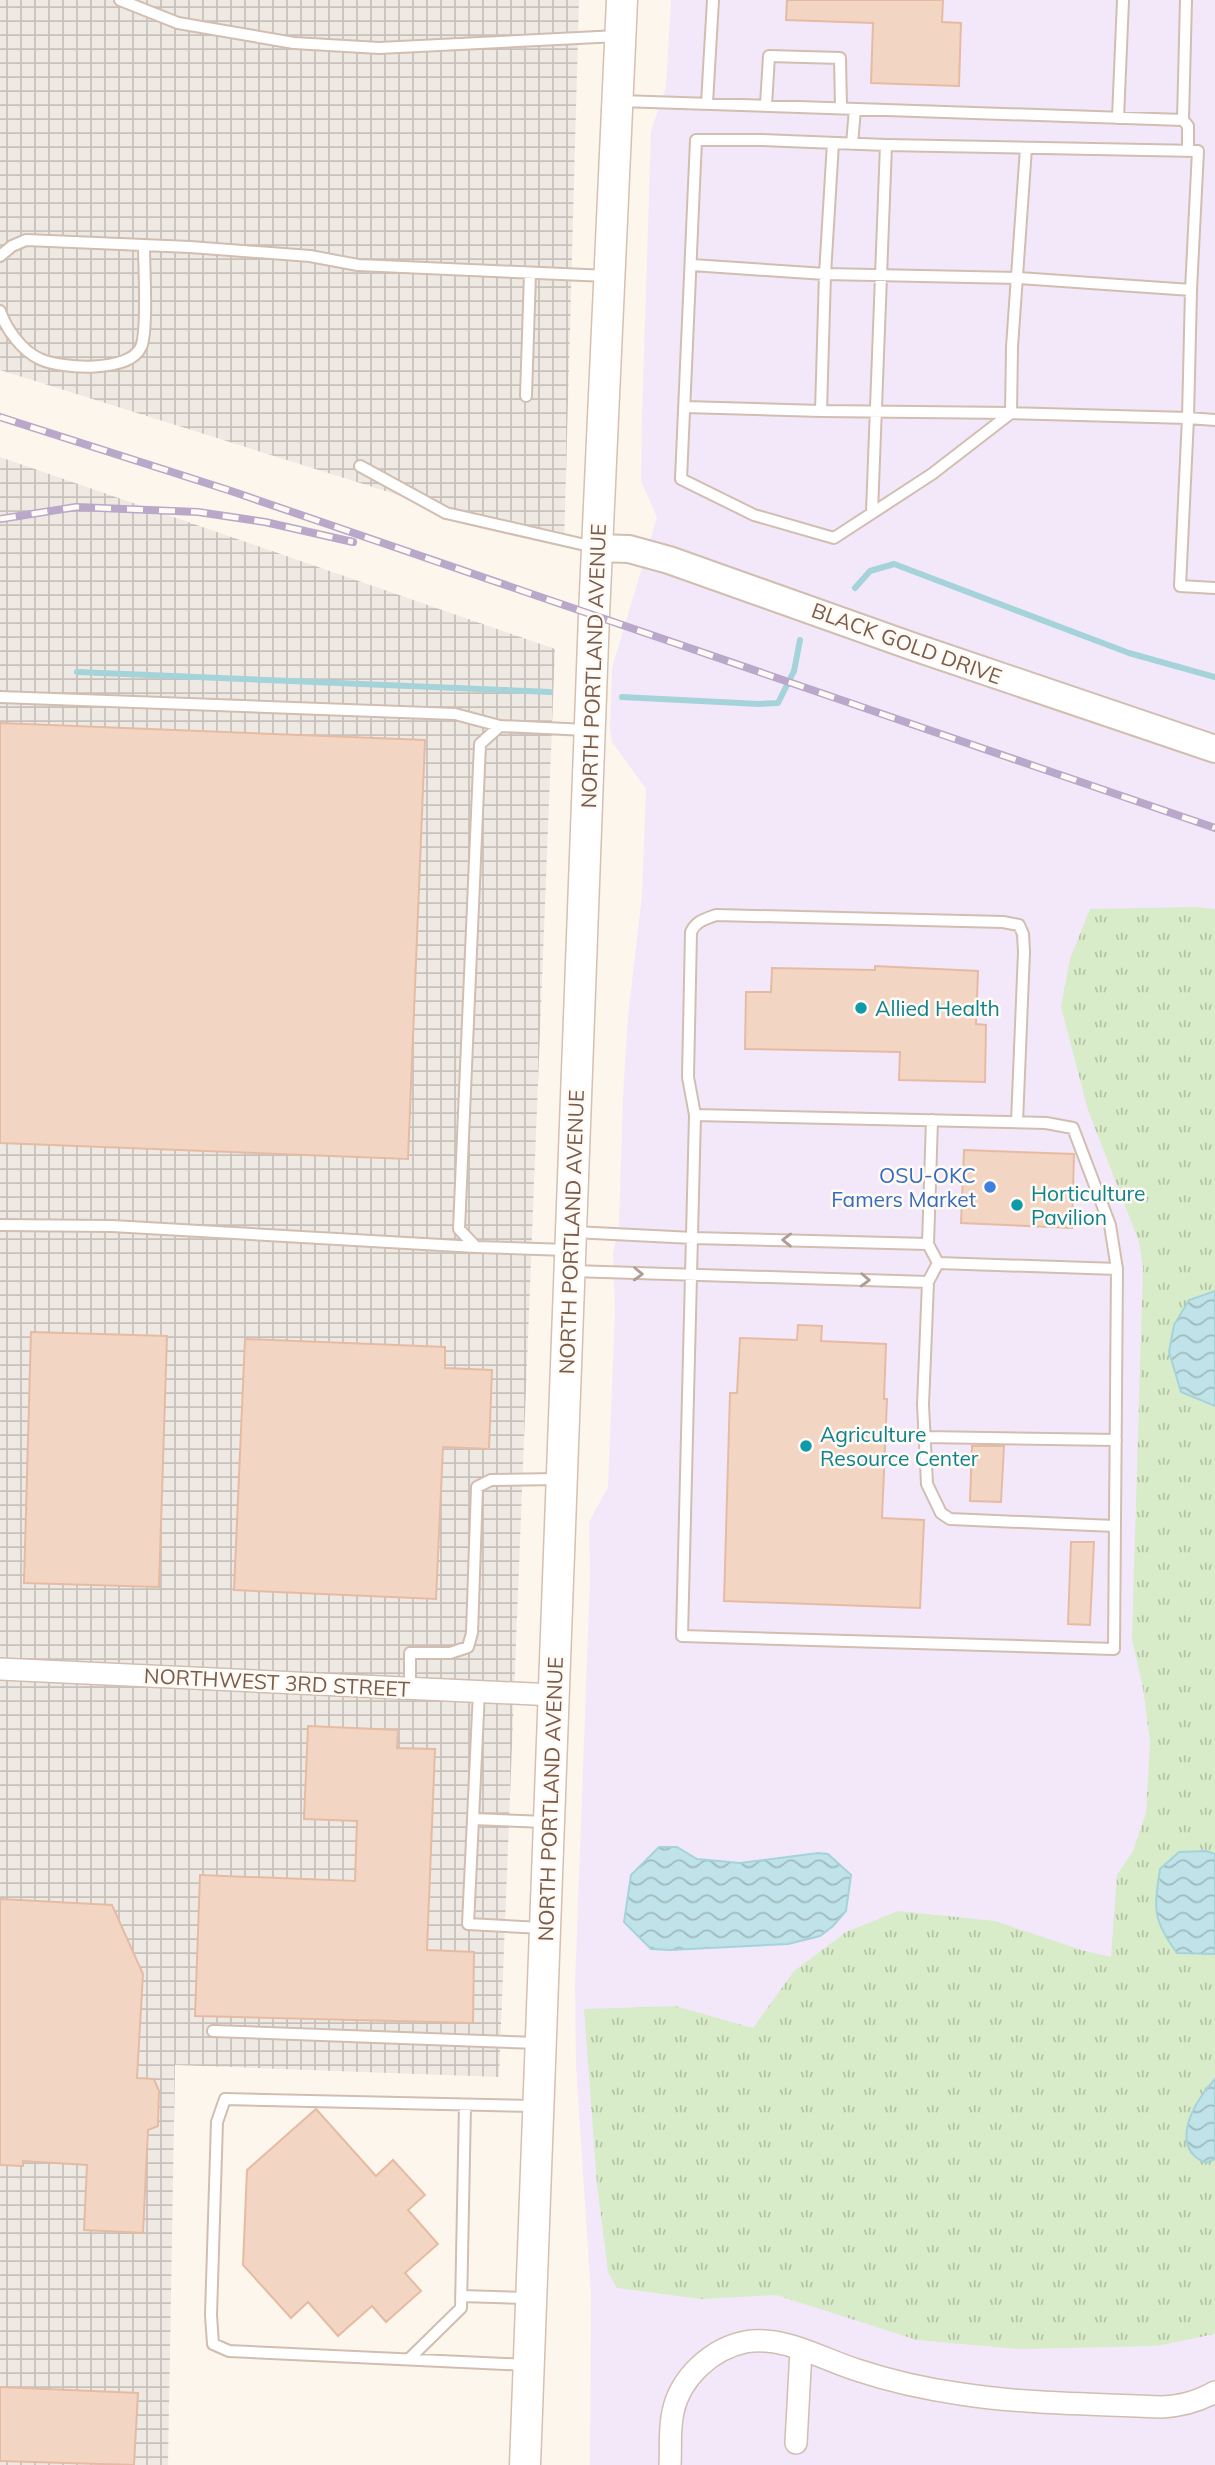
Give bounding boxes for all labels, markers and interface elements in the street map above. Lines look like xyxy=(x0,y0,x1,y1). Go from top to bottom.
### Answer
street label: NORTH PORTLAND AVENUE xyxy=(575,523,611,809)
street label: BLACK GOLD DRIVE xyxy=(808,596,1006,690)
place label: Allied Health xyxy=(875,995,1000,1021)
marker: Allied Health xyxy=(853,1000,869,1016)
street label: NORTH PORTLAND AVENUE xyxy=(553,1089,589,1375)
place label: OSU-OKC Famers Market xyxy=(831,1162,976,1212)
marker: OSU-OKC Famers Market xyxy=(982,1179,998,1195)
place label: Horticulture Pavilion xyxy=(1031,1180,1146,1230)
marker: Horticulture Pavilion xyxy=(1009,1197,1025,1213)
one-way arrow xyxy=(781,1233,792,1248)
one-way arrow xyxy=(633,1266,644,1281)
one-way arrow xyxy=(860,1273,871,1288)
place label: Agriculture Resource Center xyxy=(820,1421,979,1471)
marker: Agriculture Resource Center xyxy=(798,1438,814,1454)
street label: NORTH PORTLAND AVENUE xyxy=(532,1656,568,1942)
street label: NORTHWEST 3RD STREET xyxy=(143,1662,411,1702)

